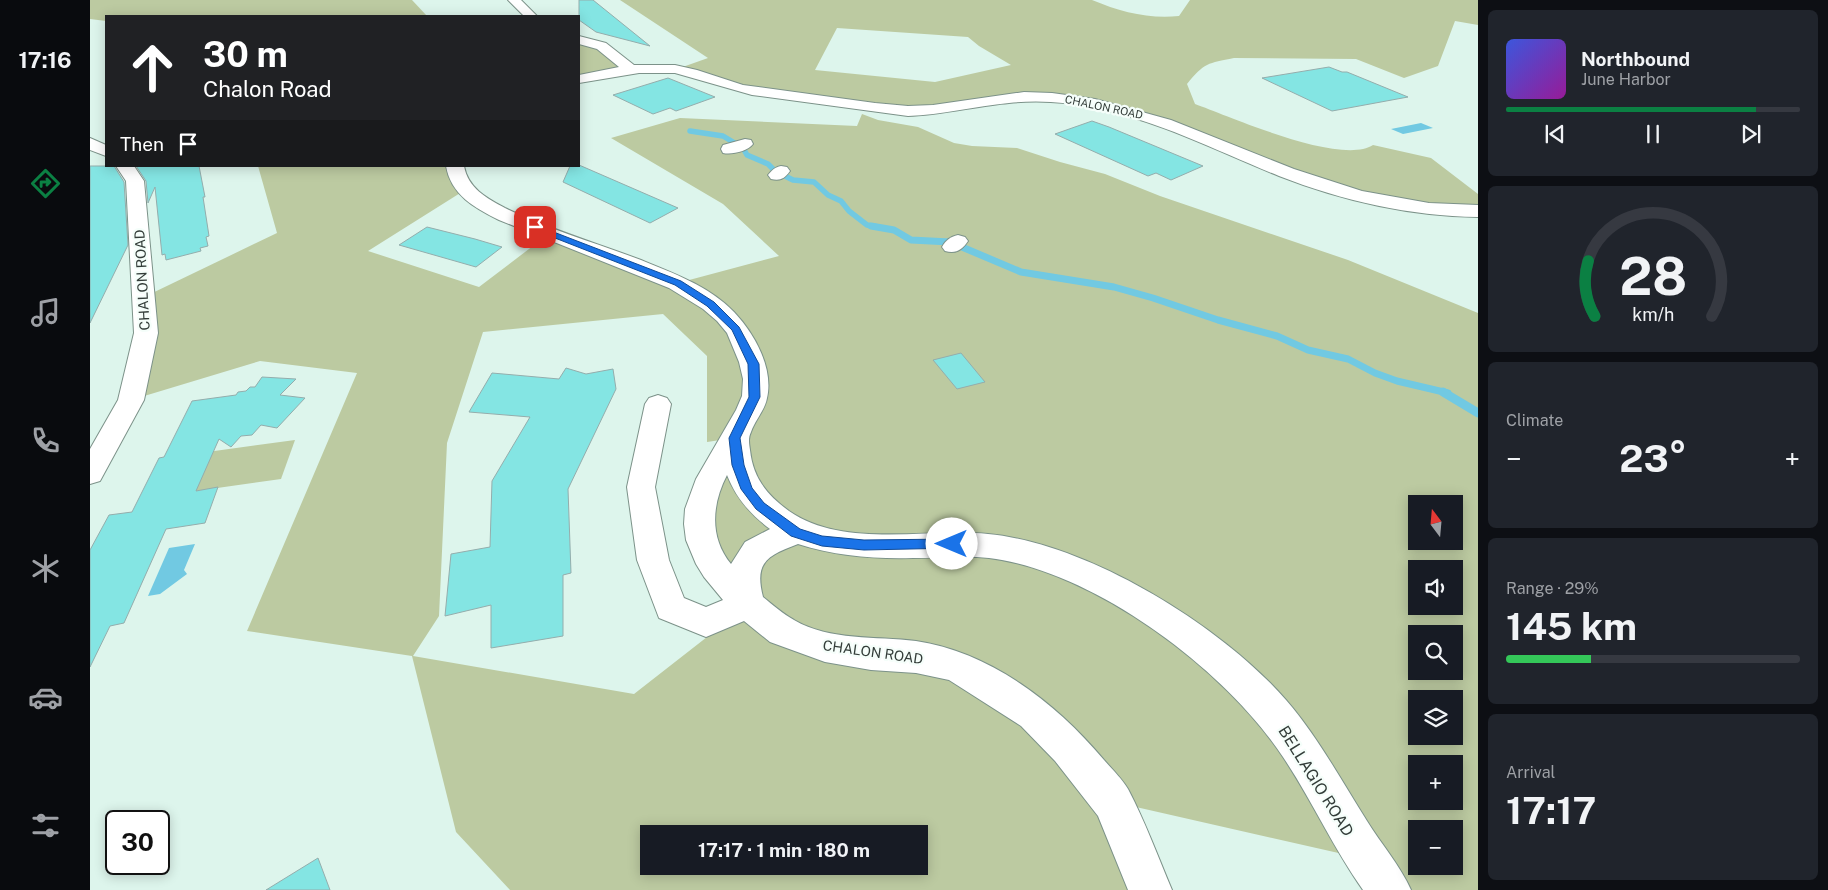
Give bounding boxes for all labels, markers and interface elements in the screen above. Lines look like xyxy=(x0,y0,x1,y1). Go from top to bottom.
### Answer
text: 30 m xyxy=(203,34,288,75)
icon: ahead xyxy=(120,35,185,100)
text: 17:16 xyxy=(18,47,72,73)
text: Northbound xyxy=(1581,48,1690,70)
text: June Harbor xyxy=(1581,70,1671,89)
text: Chalon Road xyxy=(203,76,332,102)
street label: CHALON ROAD xyxy=(1064,93,1144,121)
icon: previous xyxy=(1541,120,1569,148)
icon: pause xyxy=(1639,120,1667,148)
icon: next xyxy=(1737,120,1765,148)
icon: arrive xyxy=(174,130,202,158)
text: Then xyxy=(120,133,164,155)
icon: directions xyxy=(28,166,63,201)
pin xyxy=(514,206,556,248)
icon: arrive xyxy=(521,213,549,241)
street label: CHALON ROAD xyxy=(131,229,153,331)
text: 28 xyxy=(1619,246,1687,307)
icon: music xyxy=(28,295,63,330)
text: km/h xyxy=(1632,304,1674,325)
text: Climate xyxy=(1506,411,1563,430)
icon: phone xyxy=(28,423,63,458)
text: 23° xyxy=(1619,436,1687,481)
text: − xyxy=(1506,442,1522,475)
text: + xyxy=(1784,442,1800,475)
north arrow xyxy=(1408,495,1462,550)
map controls xyxy=(1408,495,1463,875)
position arrow xyxy=(925,517,977,569)
icon: climate xyxy=(28,551,63,586)
button: sound xyxy=(1408,560,1463,615)
text: Range · 29% xyxy=(1506,579,1599,598)
text: 145 km xyxy=(1506,604,1637,649)
button: search xyxy=(1408,625,1463,680)
street label: CHALON ROAD xyxy=(822,637,924,667)
icon: car xyxy=(28,680,63,715)
button: layers xyxy=(1408,690,1463,745)
street label: BELLAGIO ROAD xyxy=(1274,722,1358,840)
button: + xyxy=(1408,755,1463,810)
text: Arrival xyxy=(1506,763,1555,782)
text: 17:17 xyxy=(1506,788,1596,833)
icon: filters xyxy=(28,808,63,843)
speed limit sign: 30 xyxy=(105,810,170,875)
button: − xyxy=(1408,820,1463,875)
text: 17:17 · 1 min · 180 m xyxy=(698,839,870,861)

